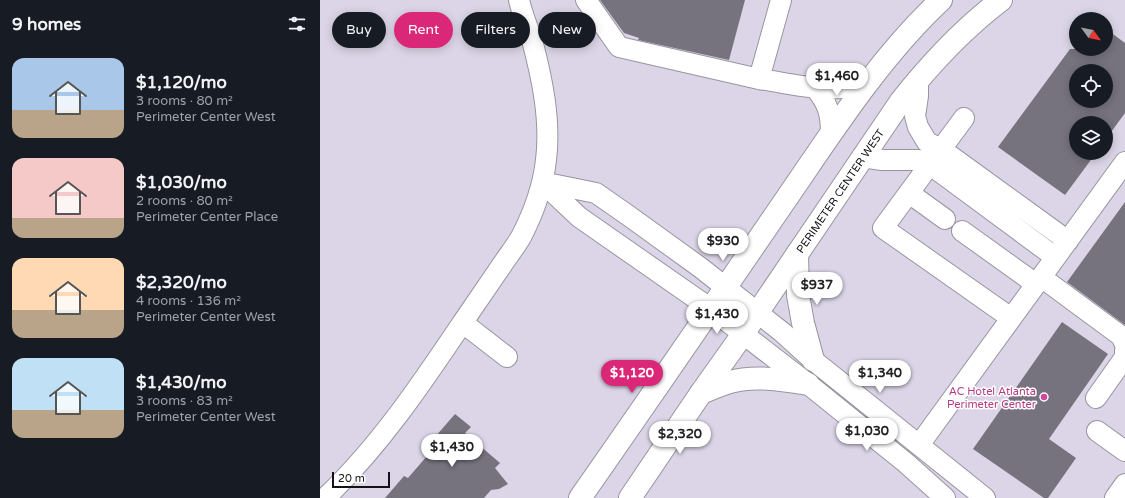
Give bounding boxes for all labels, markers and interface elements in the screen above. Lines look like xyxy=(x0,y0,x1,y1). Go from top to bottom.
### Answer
chip: Buy xyxy=(332,12,386,48)
chip: Rent xyxy=(394,12,453,48)
chip: Filters xyxy=(461,12,530,48)
chip: New xyxy=(538,12,596,48)
north arrow xyxy=(1069,12,1113,56)
map controls xyxy=(1069,12,1113,160)
icon: filters xyxy=(286,13,308,35)
text: 9 homes xyxy=(12,14,81,35)
pin: $1,460 xyxy=(804,63,870,97)
button: locate xyxy=(1069,64,1113,108)
text: $1,460 xyxy=(815,68,859,84)
text: $1,120/mo xyxy=(136,72,227,93)
icon: home xyxy=(44,74,92,122)
text: 3 rooms · 80 m² xyxy=(136,93,233,109)
text: Perimeter Center West xyxy=(136,109,276,125)
button: layers xyxy=(1069,116,1113,160)
street label: PERIMETER CENTER WEST xyxy=(794,127,887,256)
text: $1,030/mo xyxy=(136,172,227,193)
icon: home xyxy=(44,174,92,222)
text: 2 rooms · 80 m² xyxy=(136,193,233,209)
text: Perimeter Center Place xyxy=(136,209,278,225)
pin: $930 xyxy=(699,228,747,262)
text: $930 xyxy=(707,233,739,249)
text: $2,320/mo xyxy=(136,272,227,293)
pin: $937 xyxy=(793,272,841,306)
icon: home xyxy=(44,274,92,322)
text: $937 xyxy=(801,277,833,293)
text: 4 rooms · 136 m² xyxy=(136,293,241,309)
pin: $1,430 xyxy=(684,301,750,335)
text: $1,430 xyxy=(695,306,739,322)
text: Perimeter Center West xyxy=(136,309,276,325)
pin: $1,120 xyxy=(599,360,665,394)
pin: $1,340 xyxy=(847,360,913,394)
text: $1,120 xyxy=(610,365,654,381)
text: $1,340 xyxy=(858,365,902,381)
text: $1,430/mo xyxy=(136,372,226,393)
icon: home xyxy=(44,374,92,422)
place label: AC Hotel Atlanta Perimeter Center xyxy=(947,385,1037,411)
marker: AC Hotel Atlanta Perimeter Center xyxy=(1039,392,1049,402)
text: 3 rooms · 83 m² xyxy=(136,393,233,409)
text: Perimeter Center West xyxy=(136,409,276,425)
pin: $1,030 xyxy=(834,418,900,452)
pin: $2,320 xyxy=(647,421,713,455)
text: $1,030 xyxy=(845,423,889,439)
text: $2,320 xyxy=(658,426,702,442)
pin: $1,430 xyxy=(419,434,485,468)
text: $1,430 xyxy=(430,439,474,455)
scale bar xyxy=(332,470,390,489)
text: 20 m xyxy=(338,472,365,485)

